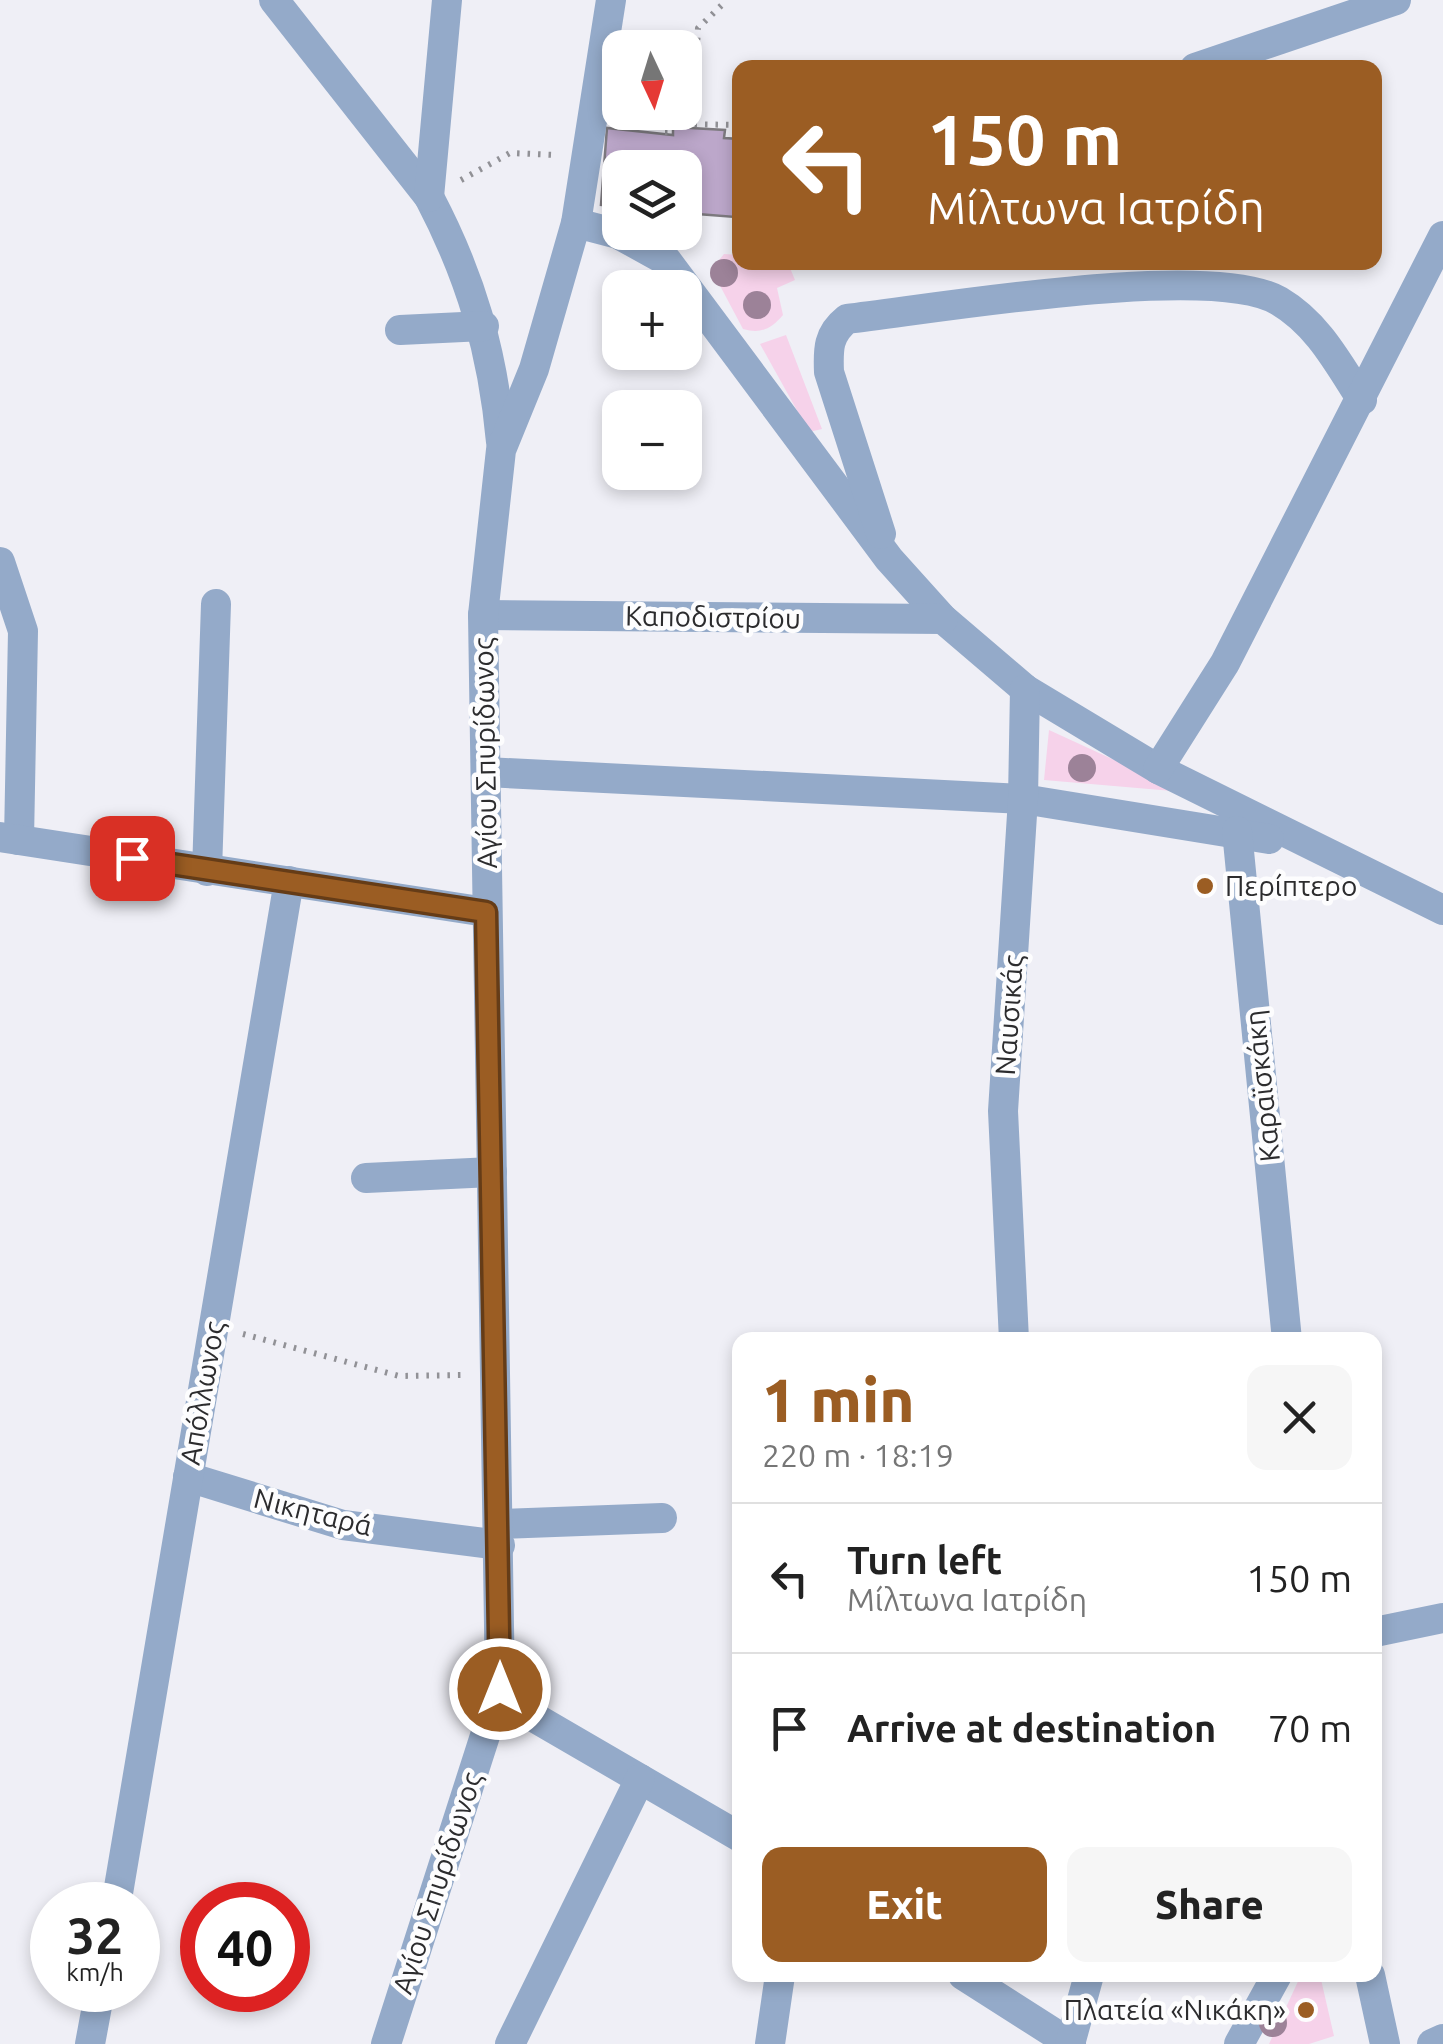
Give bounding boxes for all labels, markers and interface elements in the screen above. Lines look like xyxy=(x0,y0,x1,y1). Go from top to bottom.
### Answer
north arrow xyxy=(602,30,702,130)
map controls xyxy=(602,30,702,490)
icon: left xyxy=(762,100,892,230)
text: 150 m xyxy=(927,100,1122,178)
button: layers xyxy=(602,150,702,250)
text: Μίλτωνα Ιατρίδη xyxy=(927,182,1265,233)
button: + xyxy=(602,270,702,370)
button: − xyxy=(602,390,702,490)
street label: Καποδιστρίου xyxy=(625,599,801,634)
street label: Αγίου Σπυρίδωνος xyxy=(467,637,503,869)
pin xyxy=(90,816,175,901)
icon: arrive xyxy=(105,831,160,886)
place label: Περίπτερο xyxy=(1225,870,1357,901)
marker: Περίπτερο xyxy=(1194,875,1216,897)
street label: Ναυσικάς xyxy=(989,953,1029,1076)
street label: Καραϊσκάκη xyxy=(1238,1009,1285,1163)
street label: Απόλλωνος xyxy=(174,1318,230,1467)
button: close xyxy=(1247,1365,1352,1470)
text: 1 min xyxy=(762,1366,915,1433)
text: 220 m · 18:19 xyxy=(762,1437,954,1473)
street label: Νικηταρά xyxy=(251,1482,376,1541)
text: Turn left xyxy=(847,1539,1002,1581)
icon: left xyxy=(762,1551,817,1606)
text: 150 m xyxy=(1246,1557,1352,1599)
text: Μίλτωνα Ιατρίδη xyxy=(847,1581,1087,1617)
position arrow xyxy=(448,1637,552,1741)
icon: arrive xyxy=(762,1701,817,1756)
text: Arrive at destination xyxy=(847,1707,1216,1749)
text: 70 m xyxy=(1268,1707,1352,1749)
street label: Αγίου Σπυρίδωνος xyxy=(386,1768,488,1998)
button: Exit xyxy=(762,1847,1047,1962)
button: Share xyxy=(1067,1847,1352,1962)
speed limit sign: 40 xyxy=(180,1882,310,2012)
text: 32 xyxy=(67,1907,123,1963)
text: km/h xyxy=(66,1958,124,1986)
place label: Πλατεία «Νικάκη» xyxy=(1064,1994,1286,2025)
marker: Πλατεία «Νικάκη» xyxy=(1295,1999,1317,2021)

